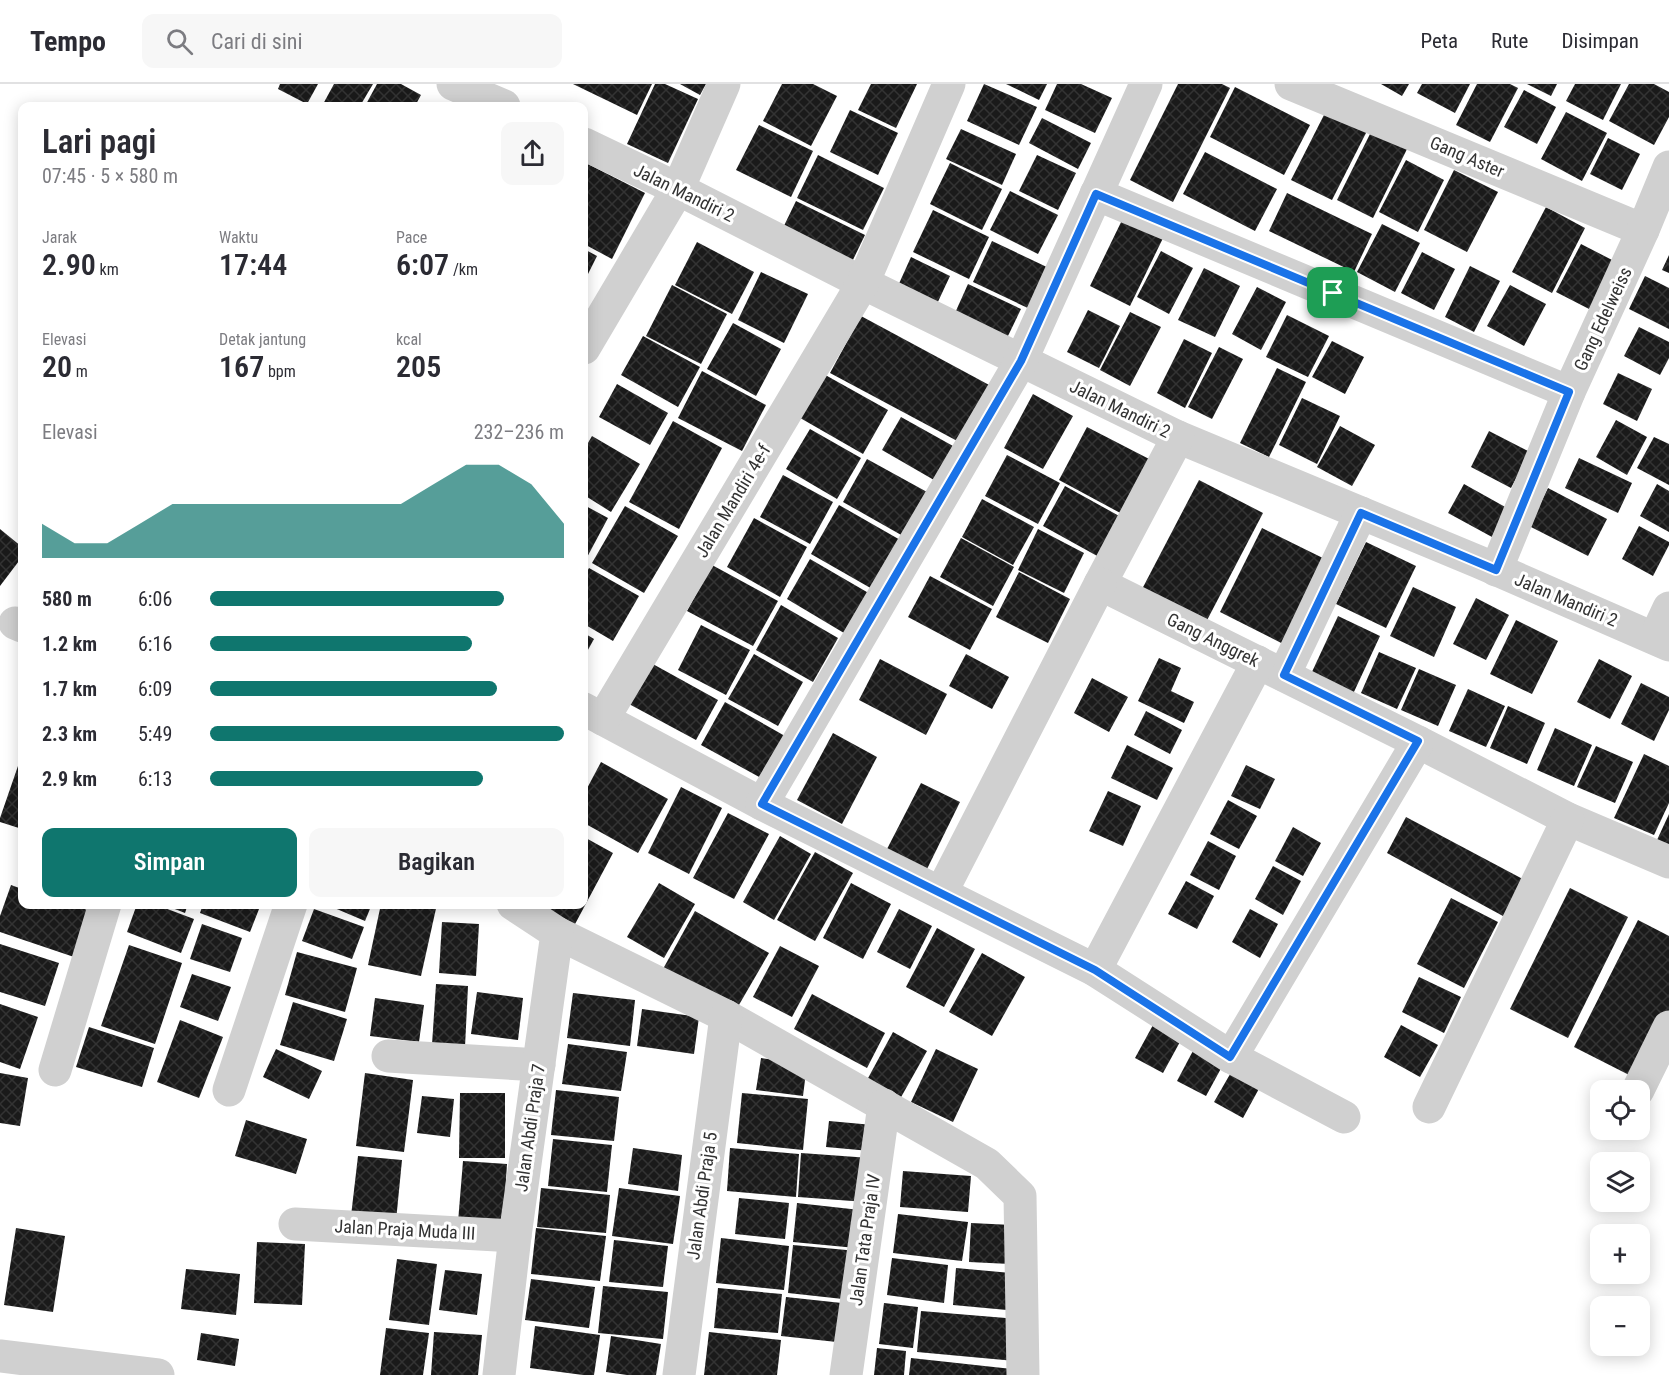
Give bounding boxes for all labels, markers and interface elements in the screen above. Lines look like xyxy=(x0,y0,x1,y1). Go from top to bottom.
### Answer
search box xyxy=(142,14,562,68)
text: Tempo xyxy=(30,25,106,58)
icon: search xyxy=(163,25,196,58)
text: Cari di sini xyxy=(211,29,303,54)
text: Peta xyxy=(1420,29,1458,53)
text: Rute xyxy=(1491,29,1528,53)
text: Disimpan xyxy=(1561,29,1639,53)
text: Lari pagi xyxy=(42,122,156,161)
button: share xyxy=(501,122,564,185)
street label: Gang Aster xyxy=(1427,131,1508,182)
street label: Jalan Mandiri 2 xyxy=(630,159,738,226)
text: 07:45 · 5 × 580 m xyxy=(42,164,178,188)
text: Jarak xyxy=(42,228,77,247)
text: Waktu xyxy=(219,228,258,247)
text: Pace xyxy=(396,228,427,247)
text: 2.90 xyxy=(42,247,96,282)
text: 17:44 xyxy=(219,247,287,282)
text: 6:07 xyxy=(396,247,449,282)
text: km xyxy=(96,260,119,279)
text: /km xyxy=(449,260,478,279)
street label: Gang Edelweiss xyxy=(1569,264,1636,374)
pin xyxy=(1307,267,1358,318)
icon: arrive xyxy=(1316,276,1349,309)
text: Elevasi xyxy=(42,330,86,349)
text: Detak jantung xyxy=(219,330,306,349)
text: kcal xyxy=(396,330,422,349)
text: 20 xyxy=(42,349,72,384)
text: 167 xyxy=(219,349,264,384)
text: 205 xyxy=(396,349,441,384)
text: m xyxy=(72,362,88,381)
text: bpm xyxy=(264,362,296,381)
street label: Jalan Mandiri 2 xyxy=(1066,375,1174,442)
text: Elevasi xyxy=(42,420,97,444)
text: 232–236 m xyxy=(474,420,564,444)
street label: Jalan Mandiri 4e-f xyxy=(691,440,775,561)
street label: Jalan Mandiri 2 xyxy=(1512,568,1621,631)
text: 580 m xyxy=(42,587,92,611)
text: 6:06 xyxy=(138,587,172,611)
street label: Gang Anggrek xyxy=(1164,608,1263,671)
text: 1.2 km xyxy=(42,632,97,656)
text: 6:16 xyxy=(138,632,172,656)
text: 1.7 km xyxy=(42,677,97,701)
text: 6:09 xyxy=(138,677,172,701)
text: 2.3 km xyxy=(42,722,97,746)
text: 5:49 xyxy=(138,722,172,746)
text: 2.9 km xyxy=(42,767,97,791)
text: 6:13 xyxy=(138,767,172,791)
button: Simpan xyxy=(42,828,297,897)
button: Bagikan xyxy=(309,828,564,897)
street label: Jalan Abdi Praja 7 xyxy=(510,1063,549,1193)
map controls xyxy=(1590,1080,1650,1356)
button: locate xyxy=(1590,1080,1650,1140)
street label: Jalan Abdi Praja 5 xyxy=(682,1131,721,1261)
button: layers xyxy=(1590,1152,1650,1212)
street label: Jalan Tata Praja IV xyxy=(845,1173,884,1307)
street label: Jalan Praja Muda III xyxy=(334,1215,476,1244)
button: + xyxy=(1590,1224,1650,1284)
button: − xyxy=(1590,1296,1650,1356)

